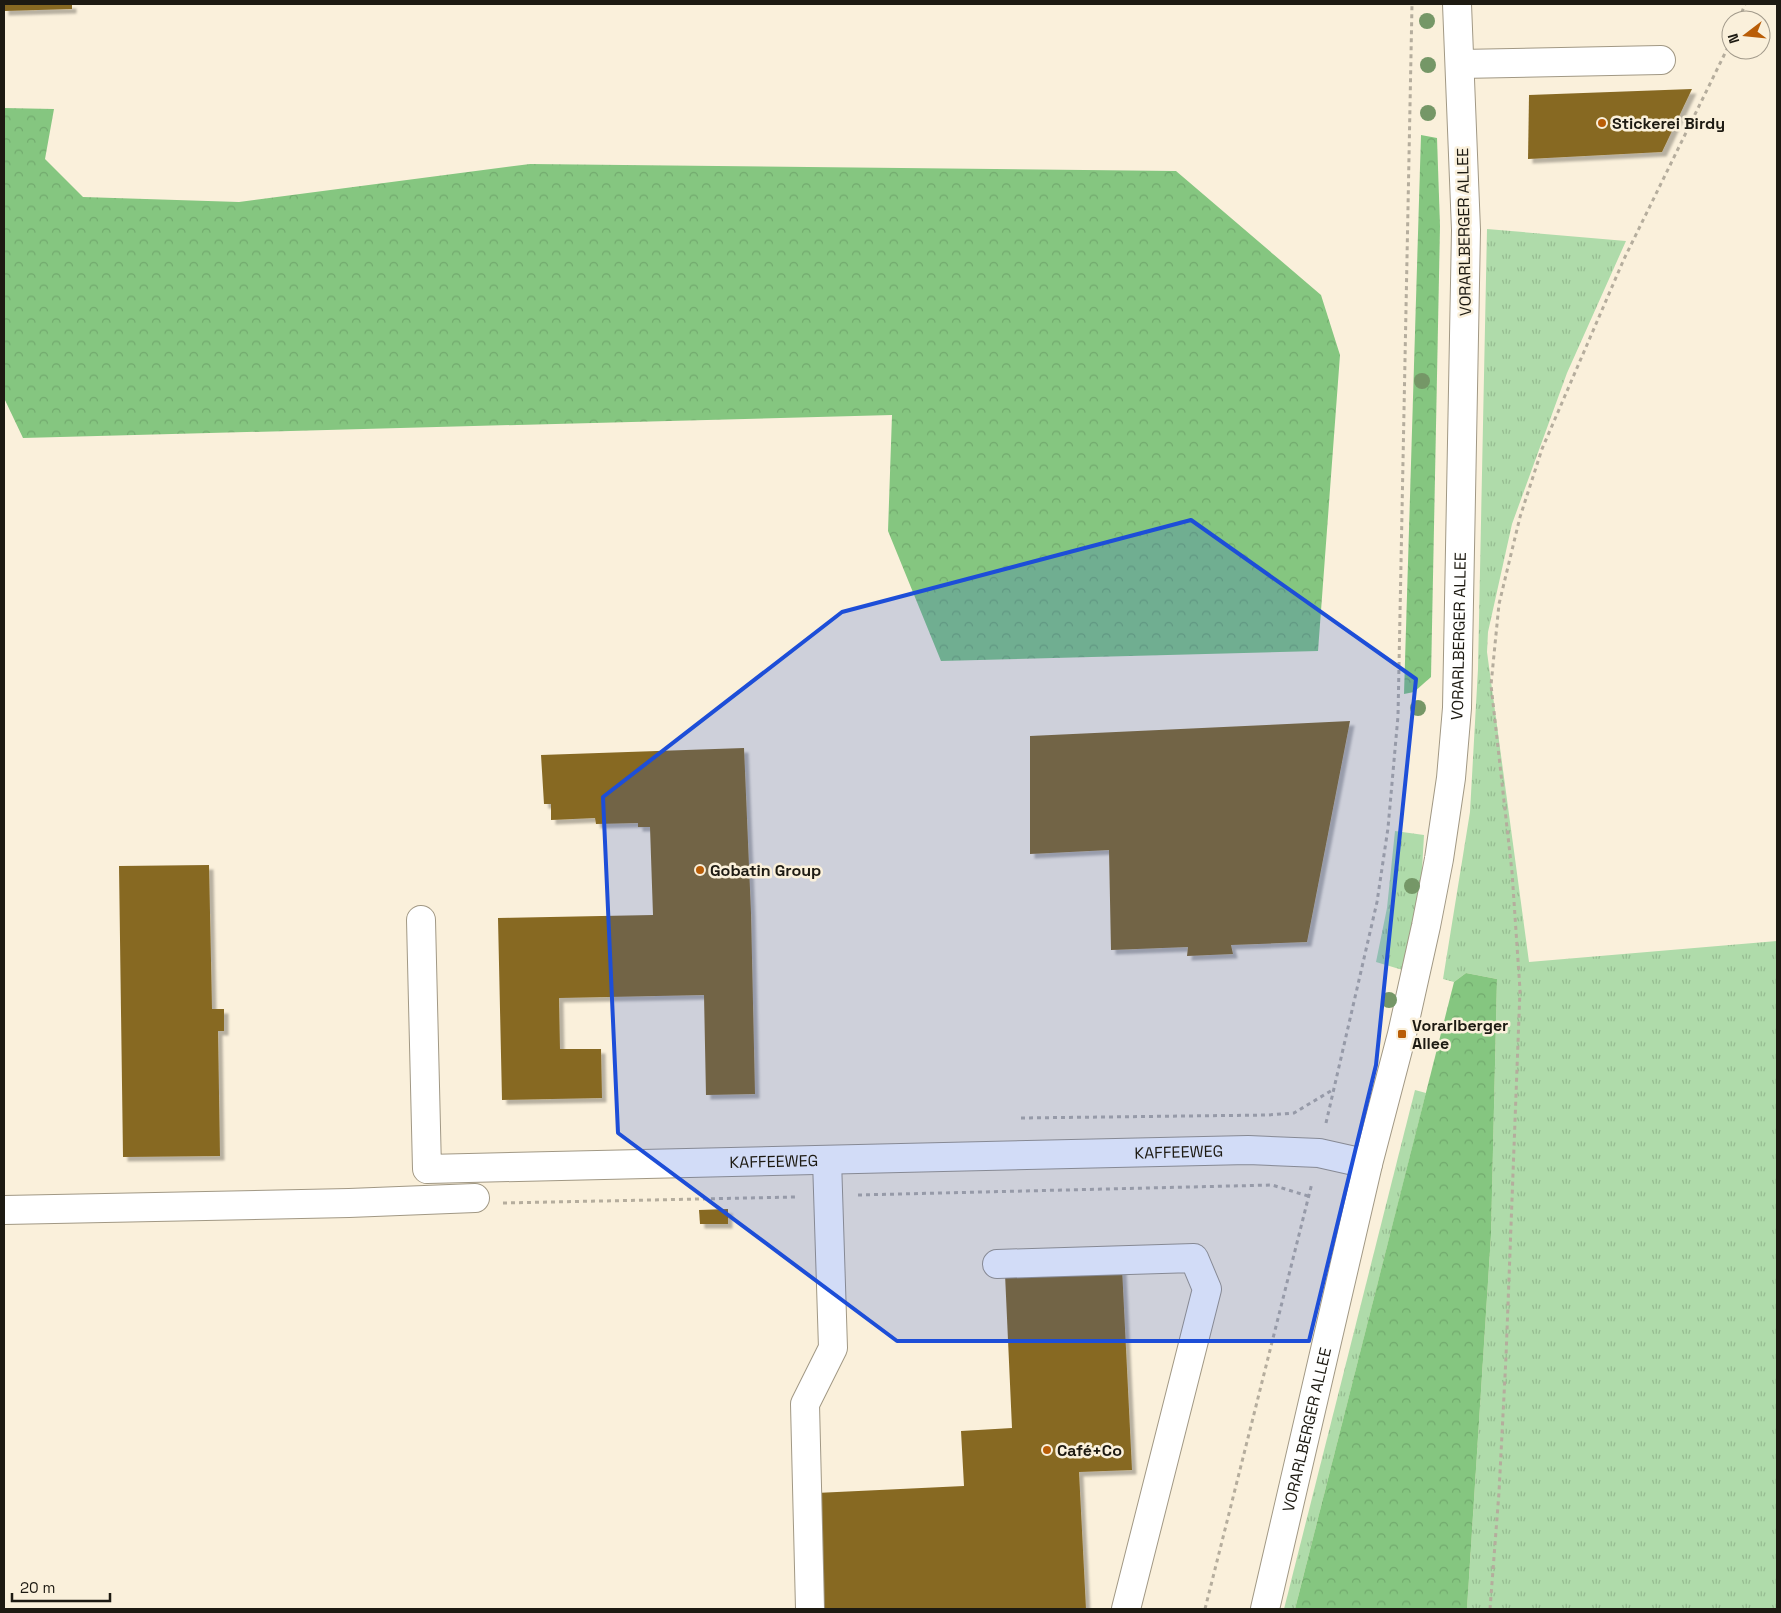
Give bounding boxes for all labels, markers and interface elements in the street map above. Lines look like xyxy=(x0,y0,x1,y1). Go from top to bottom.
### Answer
north arrow xyxy=(1721,10,1771,60)
text: N xyxy=(1724,32,1743,46)
place label: Stickerei Birdy xyxy=(1612,113,1725,134)
marker: Stickerei Birdy xyxy=(1596,117,1608,129)
street label: VORARLBERGER ALLEE xyxy=(1452,148,1476,316)
street label: VORARLBERGER ALLEE xyxy=(1445,552,1470,721)
place label: Gobatin Group xyxy=(710,860,821,881)
marker: Gobatin Group xyxy=(694,864,706,876)
place label: Vorarlberger Allee xyxy=(1412,1015,1508,1054)
marker: Vorarlberger Allee xyxy=(1396,1028,1408,1040)
street label: KAFFEEWEG xyxy=(1134,1140,1223,1163)
street label: KAFFEEWEG xyxy=(729,1149,818,1172)
street label: VORARLBERGER ALLEE xyxy=(1277,1345,1336,1514)
place label: Café+Co xyxy=(1057,1440,1122,1461)
marker: Café+Co xyxy=(1041,1444,1053,1456)
scale bar xyxy=(12,1570,110,1602)
text: 20 m xyxy=(20,1578,55,1597)

